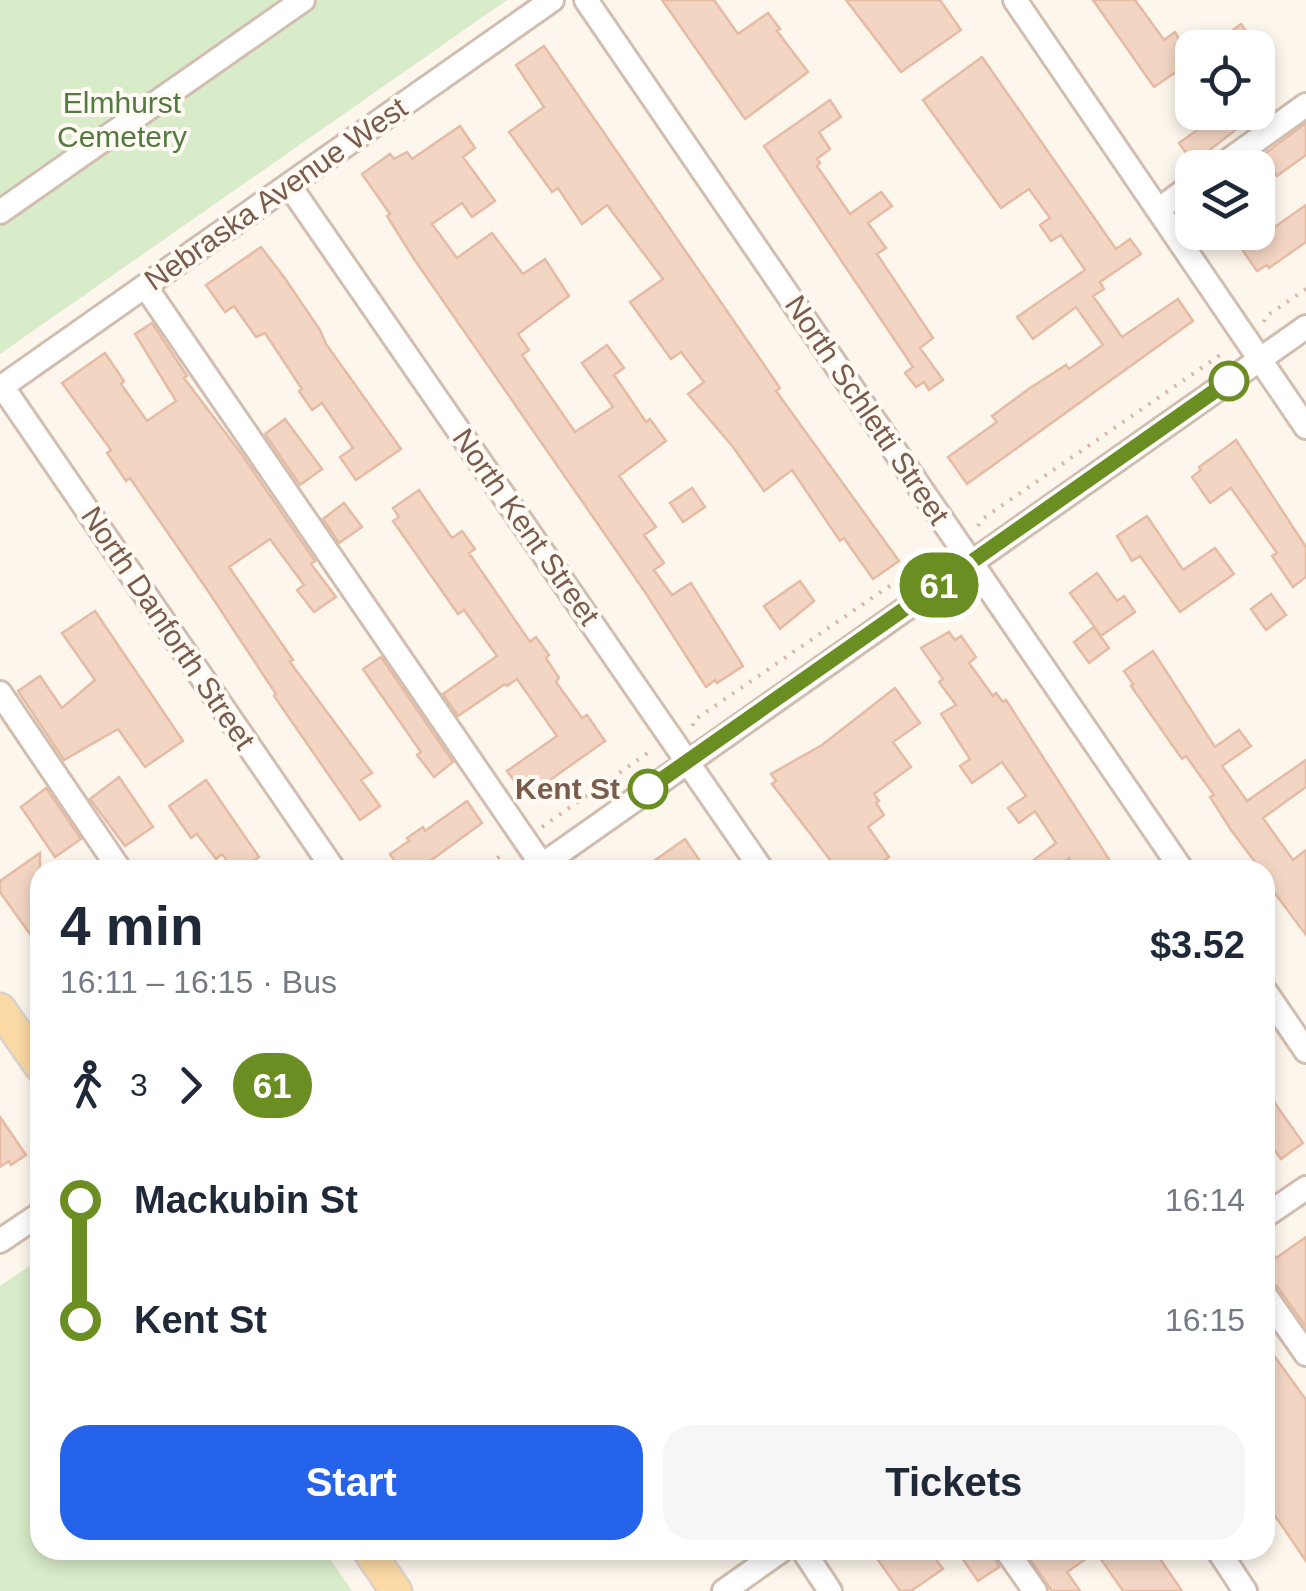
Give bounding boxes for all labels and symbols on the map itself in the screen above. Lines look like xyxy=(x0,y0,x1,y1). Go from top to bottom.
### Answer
park label: Elmhurst Cemetery xyxy=(57,86,187,153)
street label: Nebraska Avenue West xyxy=(138,90,414,297)
street label: North Schletti Street xyxy=(779,289,957,531)
unlabelled marker xyxy=(1210,362,1248,400)
street label: North Kent Street xyxy=(446,422,607,632)
street label: North Danforth Street xyxy=(75,500,262,756)
line badge: 61 xyxy=(894,552,984,618)
marker: Kent St xyxy=(629,770,667,808)
place label: Kent St xyxy=(515,772,620,805)

